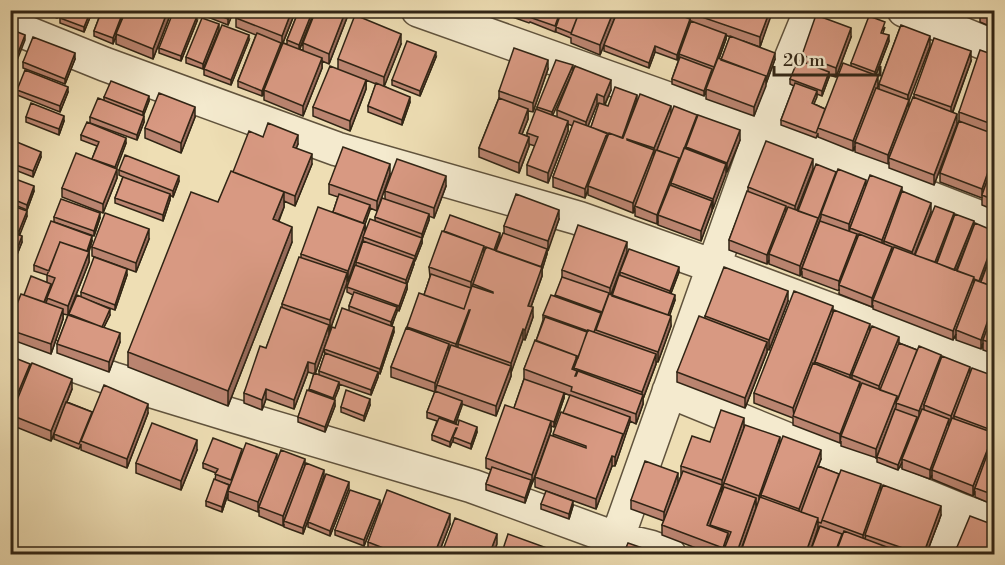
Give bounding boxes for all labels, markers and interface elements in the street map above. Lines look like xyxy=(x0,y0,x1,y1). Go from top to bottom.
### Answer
scale bar xyxy=(774,39,880,77)
text: 20 m xyxy=(783,49,825,72)

